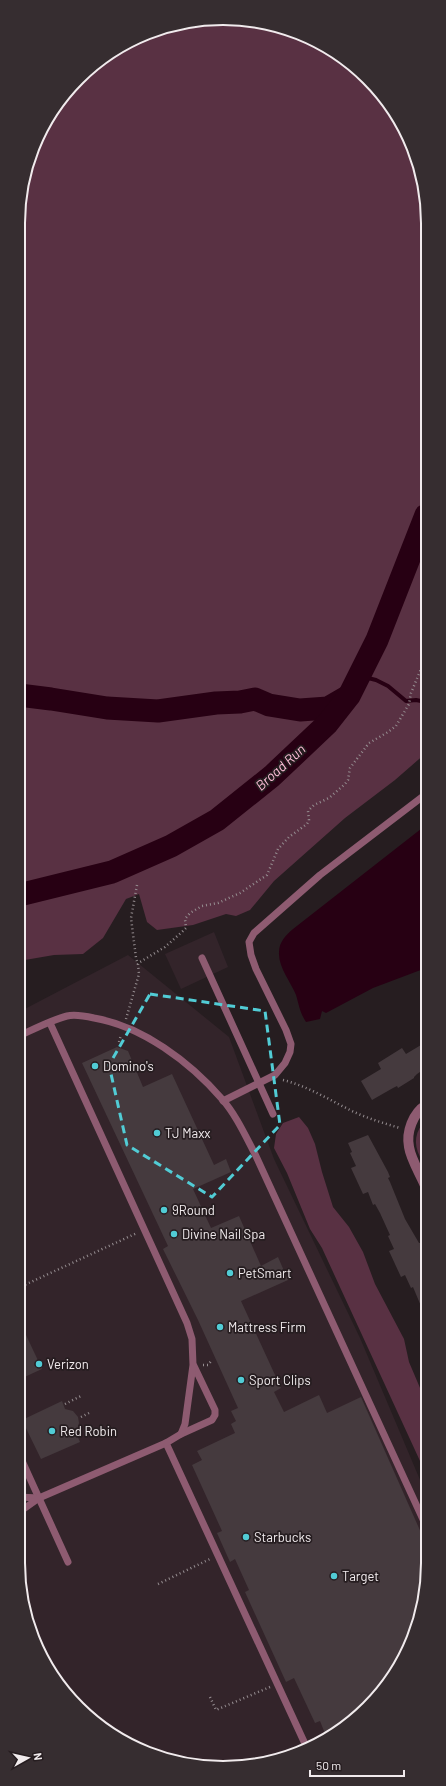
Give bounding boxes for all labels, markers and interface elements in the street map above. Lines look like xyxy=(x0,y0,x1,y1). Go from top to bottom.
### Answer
water label: Broad Run xyxy=(252,740,308,794)
place label: Domino's xyxy=(103,1058,154,1074)
marker: Domino's xyxy=(90,1061,100,1071)
place label: TJ Maxx xyxy=(165,1125,211,1141)
marker: TJ Maxx xyxy=(152,1128,162,1138)
place label: 9Round xyxy=(172,1202,215,1218)
marker: 9Round xyxy=(159,1205,169,1215)
place label: Divine Nail Spa xyxy=(182,1226,265,1242)
marker: Divine Nail Spa xyxy=(169,1229,179,1239)
place label: PetSmart xyxy=(238,1265,292,1281)
marker: PetSmart xyxy=(225,1268,235,1278)
place label: Mattress Firm xyxy=(228,1319,306,1335)
marker: Mattress Firm xyxy=(215,1322,225,1332)
place label: Verizon xyxy=(47,1356,89,1372)
marker: Verizon xyxy=(34,1359,44,1369)
place label: Sport Clips xyxy=(249,1372,311,1388)
marker: Sport Clips xyxy=(236,1375,246,1385)
place label: Red Robin xyxy=(60,1423,117,1439)
marker: Red Robin xyxy=(47,1426,57,1436)
place label: Starbucks xyxy=(254,1529,311,1545)
marker: Starbucks xyxy=(241,1532,251,1542)
place label: Target xyxy=(342,1568,379,1584)
marker: Target xyxy=(329,1571,339,1581)
north arrow xyxy=(8,1738,48,1778)
text: N xyxy=(31,1752,45,1761)
scale bar xyxy=(310,1752,404,1778)
text: 50 m xyxy=(316,1758,341,1772)

